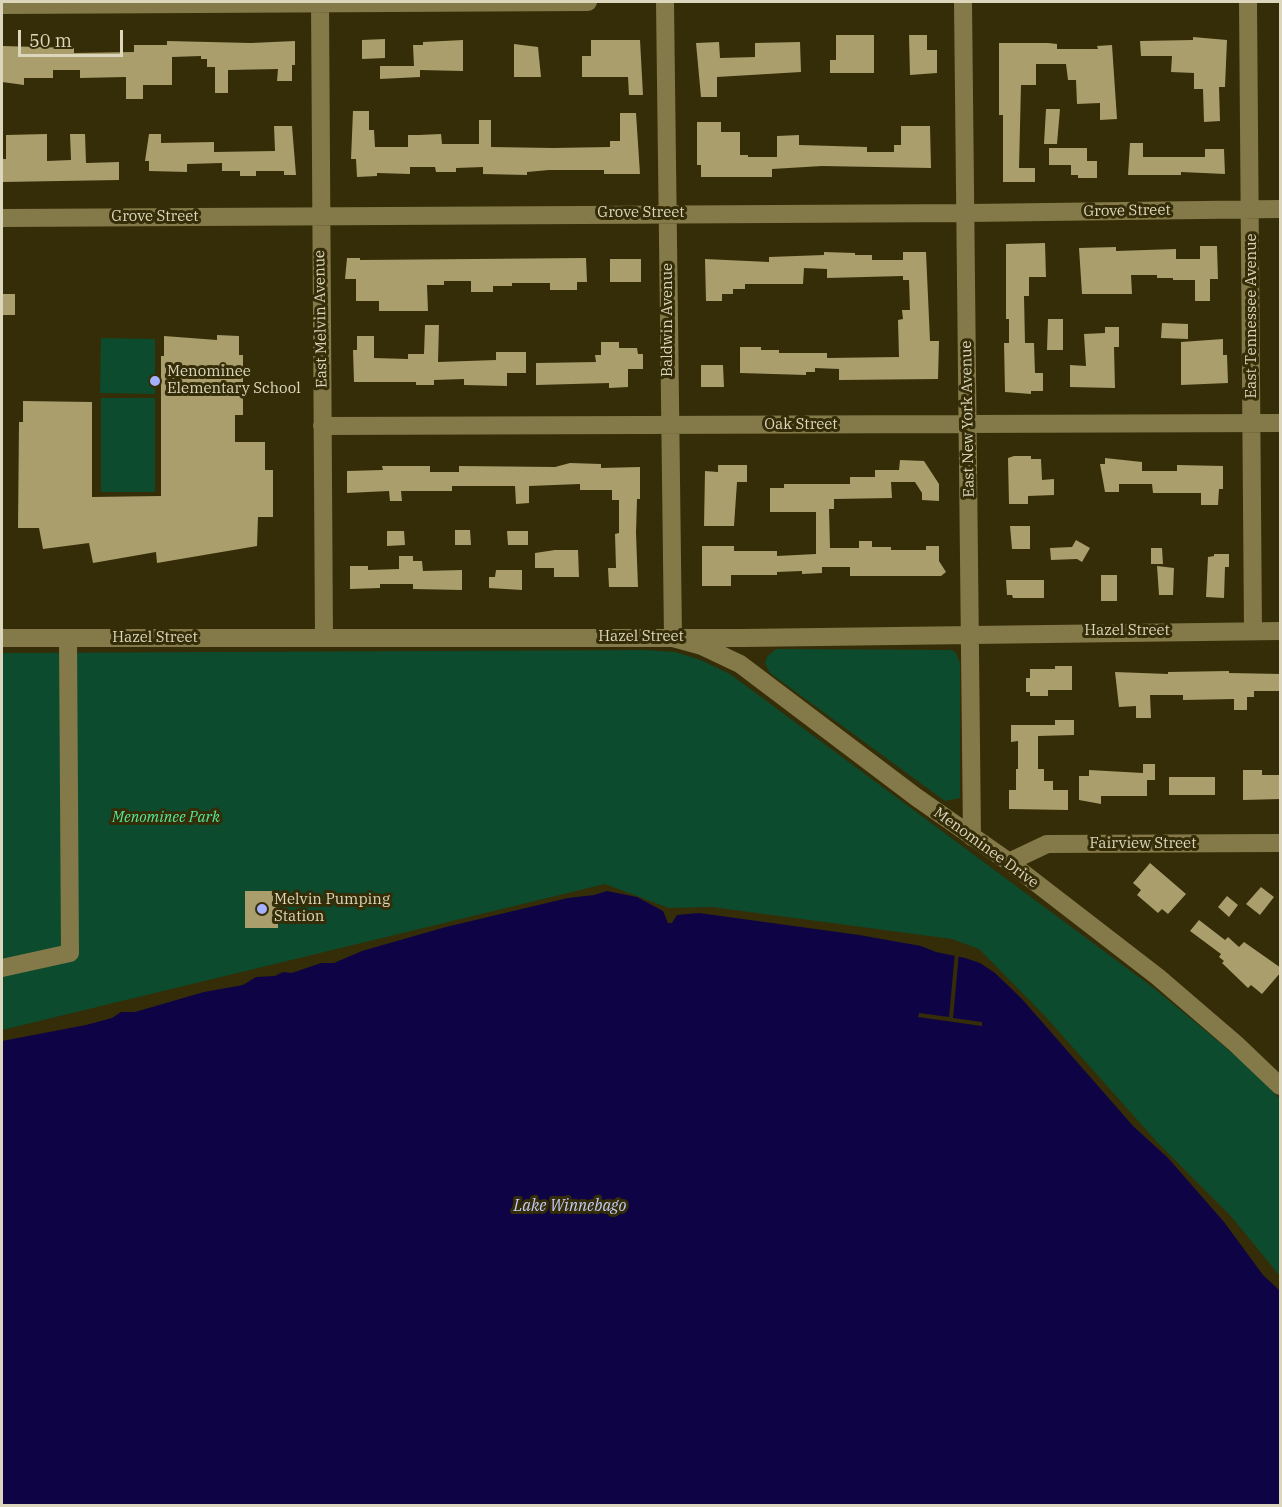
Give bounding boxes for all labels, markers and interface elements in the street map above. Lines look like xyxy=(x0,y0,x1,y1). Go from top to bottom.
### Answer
scale bar xyxy=(21,18,126,56)
text: 50 m xyxy=(29,29,72,52)
street label: Grove Street xyxy=(1083,201,1171,221)
street label: Grove Street xyxy=(597,204,685,222)
street label: Grove Street xyxy=(111,208,199,226)
street label: East Tennessee Avenue xyxy=(1243,234,1261,398)
street label: East Melvin Avenue xyxy=(311,250,331,388)
street label: Baldwin Avenue xyxy=(659,263,677,377)
street label: East New York Avenue xyxy=(958,340,978,498)
place label: Menominee Elementary School xyxy=(167,363,301,398)
marker: Menominee Elementary School xyxy=(148,374,162,388)
street label: Oak Street xyxy=(764,416,838,434)
street label: Hazel Street xyxy=(1084,622,1170,640)
street label: Hazel Street xyxy=(598,628,684,646)
street label: Hazel Street xyxy=(112,629,198,647)
street label: Menominee Drive xyxy=(930,804,1042,892)
park label: Menominee Park xyxy=(112,809,220,827)
street label: Fairview Street xyxy=(1090,835,1196,853)
place label: Melvin Pumping Station xyxy=(274,891,390,926)
marker: Melvin Pumping Station xyxy=(255,902,269,916)
water label: Lake Winnebago xyxy=(514,1196,626,1216)

